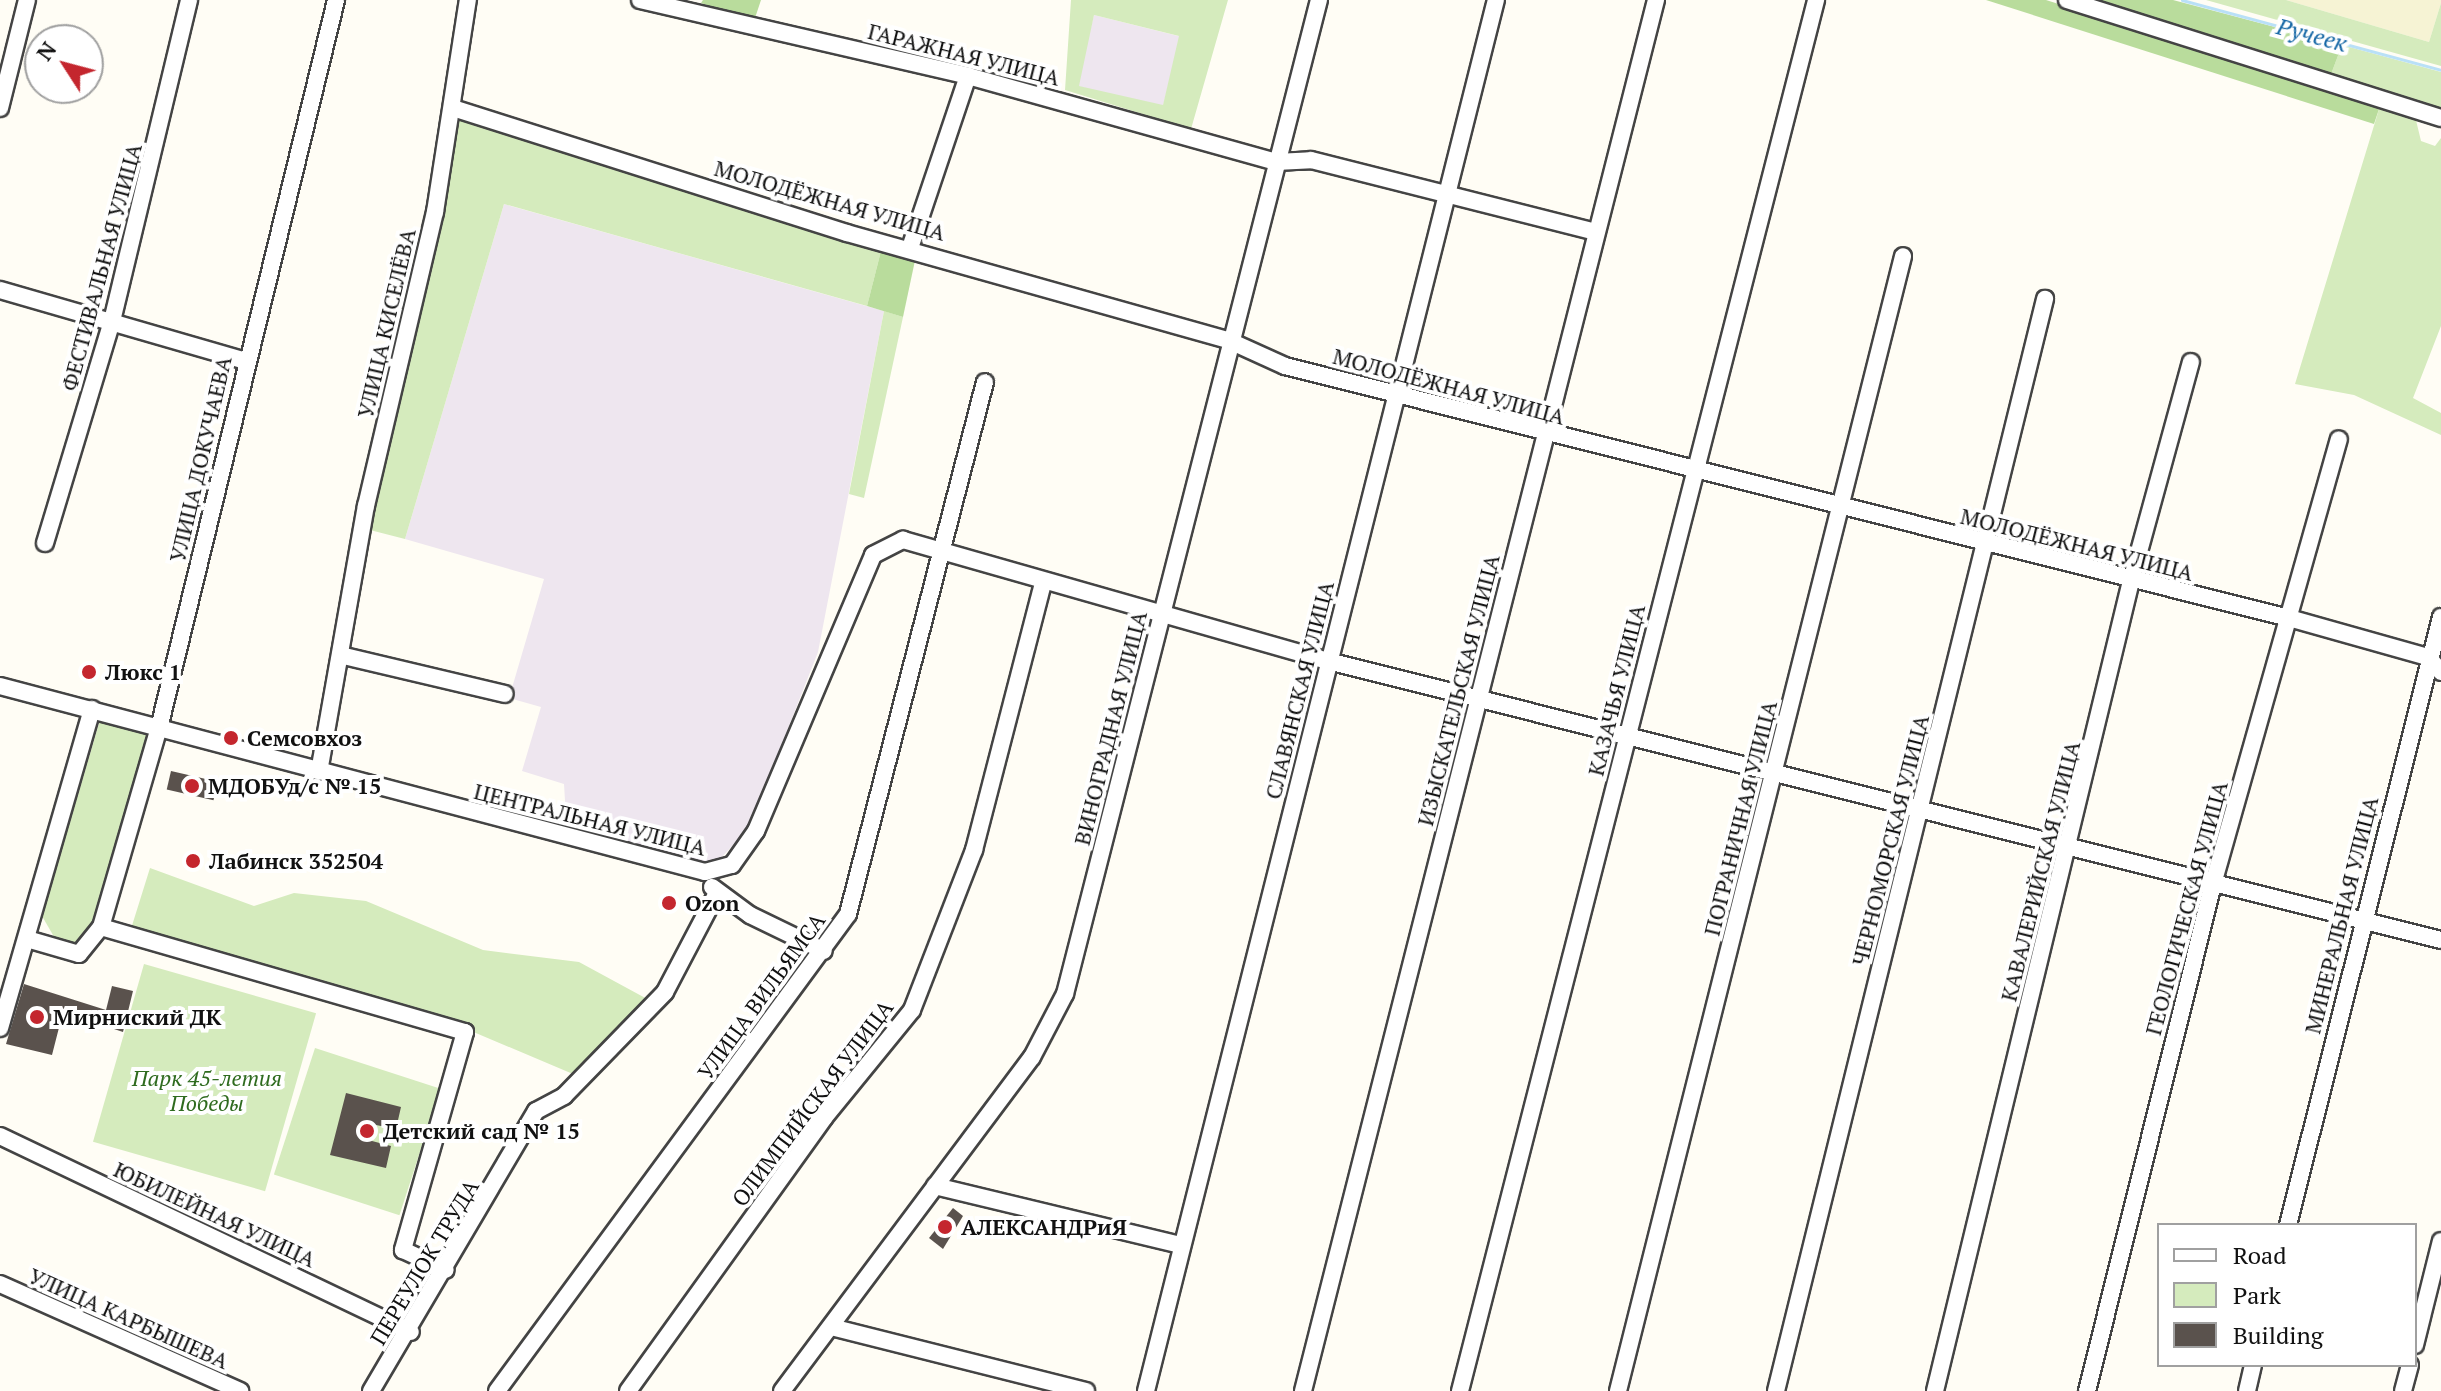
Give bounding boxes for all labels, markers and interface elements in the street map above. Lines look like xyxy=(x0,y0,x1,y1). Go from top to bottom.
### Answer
water label: Ручеек xyxy=(2273,12,2351,58)
street label: ГАРАЖНАЯ УЛИЦА xyxy=(865,17,1063,91)
north arrow xyxy=(24,24,104,104)
text: N xyxy=(29,36,62,66)
street label: ФЕСТИВАЛЬНАЯ УЛИЦА xyxy=(55,140,147,394)
street label: МОЛОДЁЖНАЯ УЛИЦА xyxy=(711,154,949,246)
street label: УЛИЦА КИСЕЛЁВА xyxy=(351,225,421,421)
street label: МОЛОДЁЖНАЯ УЛИЦА xyxy=(1330,342,1568,430)
street label: УЛИЦА ДОКУЧАЕВА xyxy=(163,353,237,565)
street label: МОЛОДЁЖНАЯ УЛИЦА xyxy=(1958,502,2196,586)
street label: ИЗЫСКАТЕЛЬСКАЯ УЛИЦА xyxy=(1411,551,1505,829)
street label: СЛАВЯНСКАЯ УЛИЦА xyxy=(1259,578,1339,802)
street label: КАЗАЧЬЯ УЛИЦА xyxy=(1582,601,1650,779)
street label: ВИНОГРАДНАЯ УЛИЦА xyxy=(1068,608,1152,848)
place label: Люкс 1 xyxy=(105,659,181,685)
marker: Люкс 1 xyxy=(80,663,98,681)
street label: ПОГРАНИЧНАЯ УЛИЦА xyxy=(1698,697,1782,939)
street label: ЧЕРНОМОРСКАЯ УЛИЦА xyxy=(1846,712,1934,968)
place label: Семсовхоз xyxy=(247,725,362,751)
marker: Семсовхоз xyxy=(222,729,240,747)
street label: КАВАЛЕРИЙСКАЯ УЛИЦА xyxy=(1995,738,2085,1004)
place label: МДОБУд/с № 15 xyxy=(208,773,382,799)
marker: МДОБУд/с № 15 xyxy=(183,777,201,795)
street label: ЦЕНТРАЛЬНАЯ УЛИЦА xyxy=(471,777,709,861)
street label: ГЕОЛОГИЧЕСКАЯ УЛИЦА xyxy=(2139,778,2233,1038)
street label: МИНЕРАЛЬНАЯ УЛИЦА xyxy=(2299,793,2383,1037)
place label: Лабинск 352504 xyxy=(209,848,383,874)
marker: Лабинск 352504 xyxy=(184,852,202,870)
place label: Ozon xyxy=(685,890,739,916)
marker: Ozon xyxy=(660,894,678,912)
street label: УЛИЦА ВИЛЬЯМСА xyxy=(692,907,830,1085)
street label: ОЛИМПИЙСКАЯ УЛИЦА xyxy=(726,995,898,1211)
place label: Мирниский ДК xyxy=(53,1004,222,1030)
marker: Мирниский ДК xyxy=(28,1008,46,1026)
park label: Парк 45-летия Победы xyxy=(132,1064,282,1116)
place label: Детский сад № 15 xyxy=(383,1118,580,1144)
marker: Детский сад № 15 xyxy=(358,1122,376,1140)
street label: ЮБИЛЕЙНАЯ УЛИЦА xyxy=(110,1156,320,1272)
street label: ПЕРЕУЛОК ТРУДА xyxy=(364,1175,484,1349)
place label: АЛЕКСАНДРиЯ xyxy=(961,1214,1127,1240)
marker: АЛЕКСАНДРиЯ xyxy=(936,1218,954,1236)
legend xyxy=(2157,1223,2417,1367)
text: Road xyxy=(2233,1239,2287,1271)
street label: УЛИЦА КАРБЫШЕВА xyxy=(25,1262,233,1374)
text: Park xyxy=(2233,1279,2281,1311)
text: Building xyxy=(2233,1319,2323,1351)

